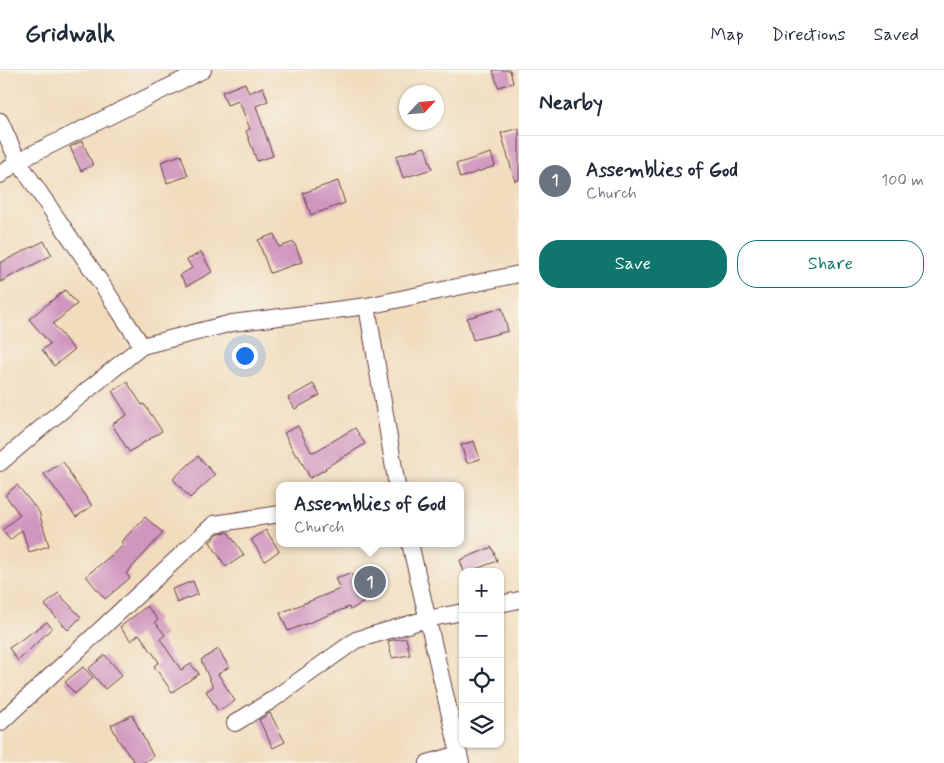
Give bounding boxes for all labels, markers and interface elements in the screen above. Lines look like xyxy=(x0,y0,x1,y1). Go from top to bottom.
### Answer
text: Gridwalk xyxy=(25,19,115,50)
text: Map xyxy=(711,23,744,47)
text: Directions xyxy=(772,23,846,47)
text: Saved xyxy=(874,23,919,47)
north arrow xyxy=(399,85,444,130)
text: Nearby xyxy=(539,89,603,117)
text: Assemblies of God xyxy=(586,158,738,183)
text: 1 xyxy=(551,170,559,191)
text: 100 m xyxy=(881,170,924,191)
text: Church xyxy=(586,183,637,204)
button: Save xyxy=(539,240,727,288)
button: Share xyxy=(737,240,924,288)
your location xyxy=(232,343,258,369)
popup xyxy=(276,482,464,547)
text: Assemblies of God xyxy=(294,492,446,517)
text: Church xyxy=(294,517,345,538)
pin: 1 xyxy=(354,563,386,601)
map controls xyxy=(459,568,504,748)
button: + xyxy=(459,568,504,613)
button: − xyxy=(459,613,504,658)
button: locate xyxy=(459,658,504,703)
button: layers xyxy=(459,703,504,748)

